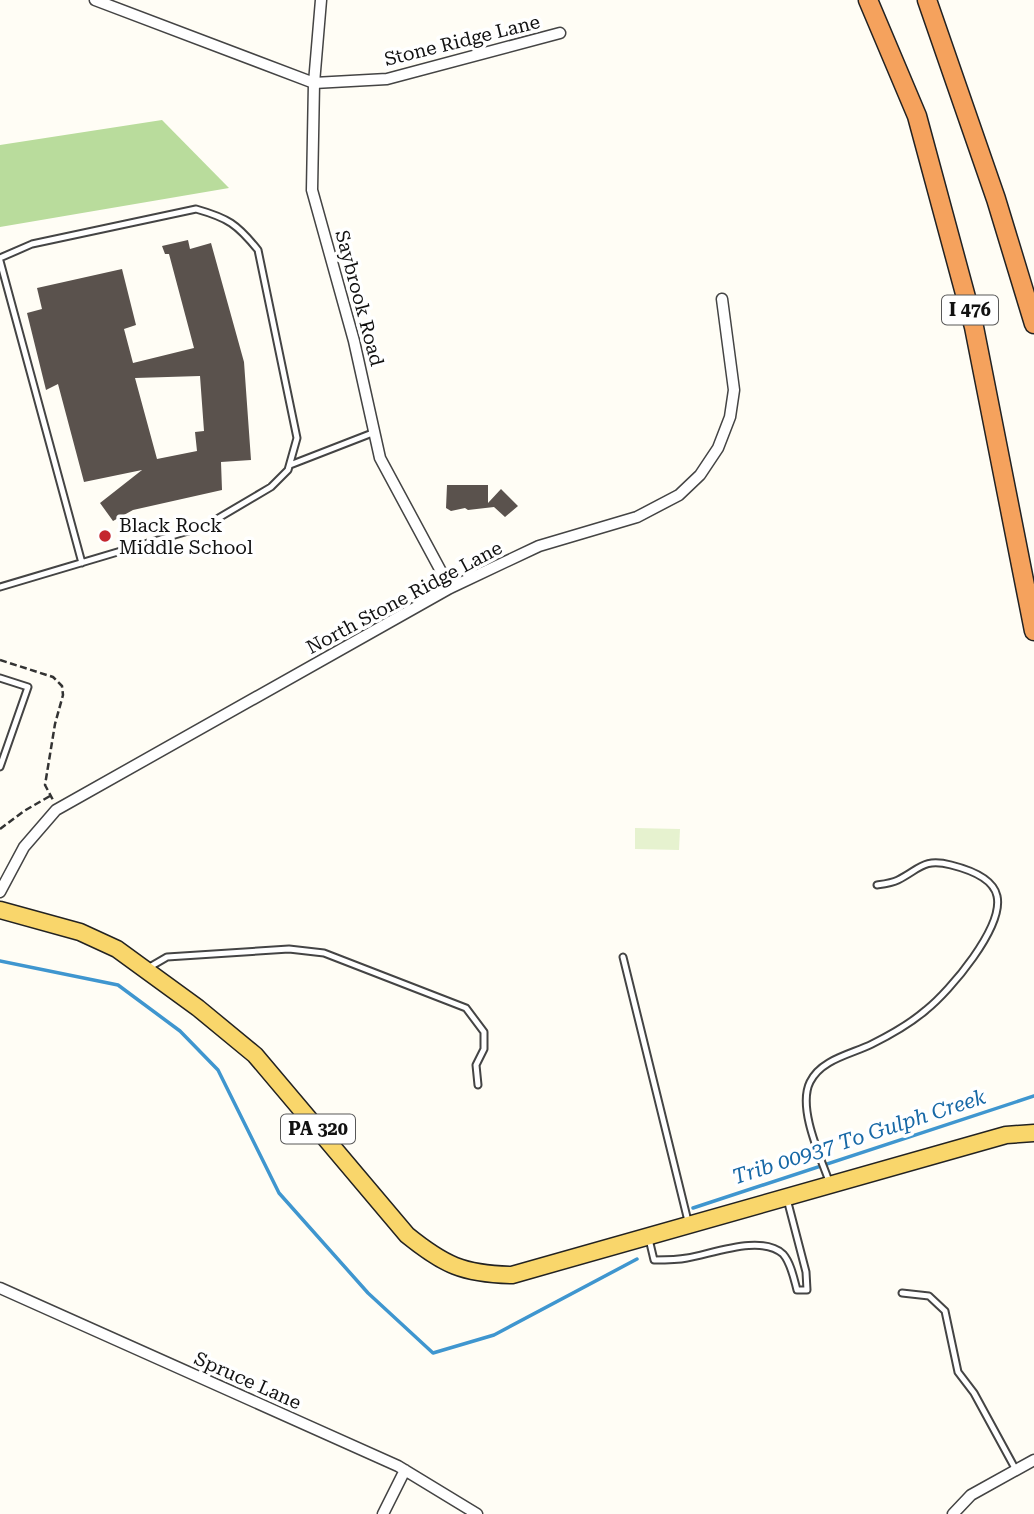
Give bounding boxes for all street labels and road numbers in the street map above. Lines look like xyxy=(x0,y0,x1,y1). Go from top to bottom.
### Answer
street label: Stone Ridge Lane xyxy=(382,10,542,71)
street label: Saybrook Road xyxy=(330,228,389,369)
road number: I 476 xyxy=(942,296,998,324)
street label: North Stone Ridge Lane xyxy=(302,536,506,659)
road number: PA 320 xyxy=(281,1114,355,1144)
street label: Spruce Lane xyxy=(191,1347,305,1414)

